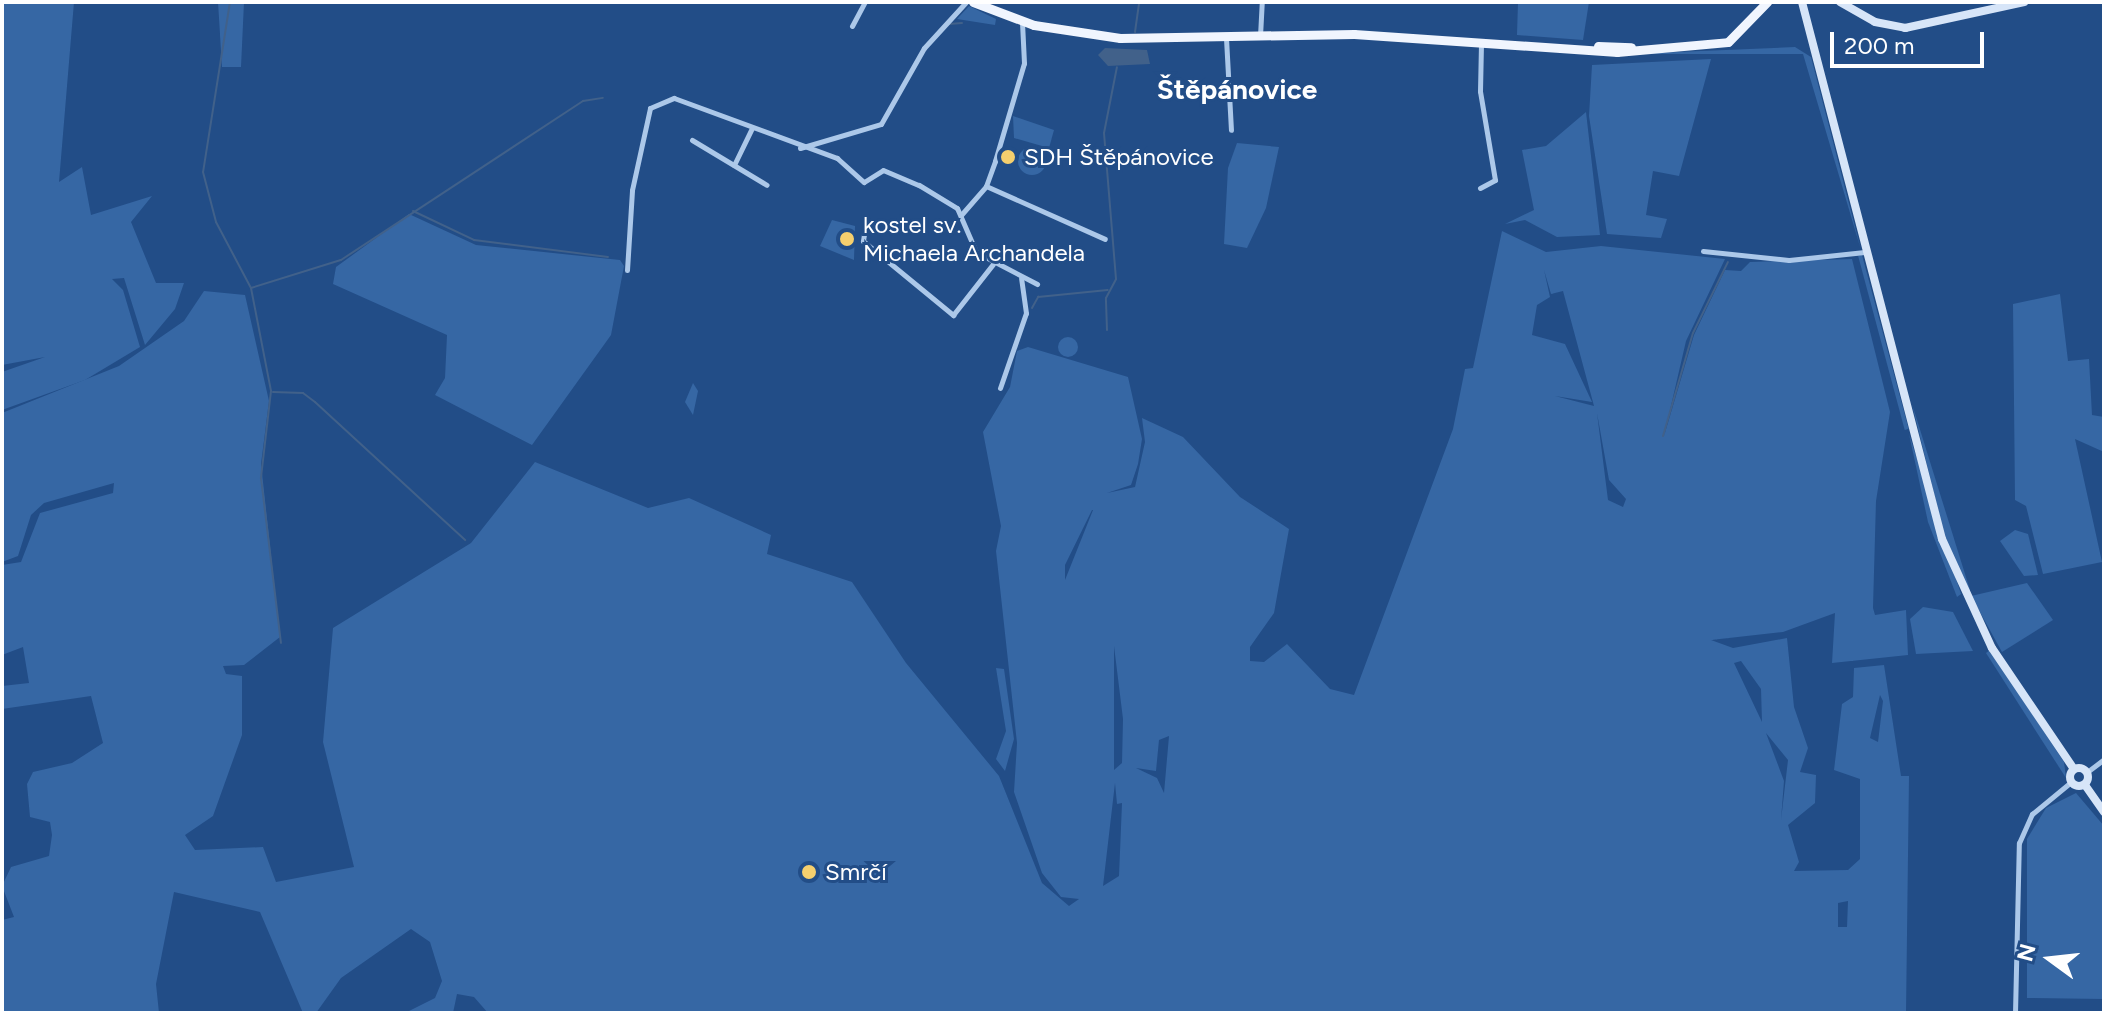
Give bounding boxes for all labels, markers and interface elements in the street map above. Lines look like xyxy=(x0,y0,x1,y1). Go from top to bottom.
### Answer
scale bar xyxy=(1834,16,1988,66)
text: 200 m xyxy=(1844,31,1915,60)
district label: Štěpánovice xyxy=(1157,72,1317,106)
place label: SDH Štěpánovice xyxy=(1024,143,1214,171)
marker: SDH Štěpánovice xyxy=(999,148,1017,166)
place label: kostel sv. Michaela Archandela xyxy=(863,211,1085,267)
marker: kostel sv. Michaela Archandela xyxy=(838,230,856,248)
place label: Smrčí xyxy=(825,858,887,886)
marker: Smrčí xyxy=(800,863,818,881)
north arrow xyxy=(2010,919,2090,999)
text: N xyxy=(2011,941,2042,964)

